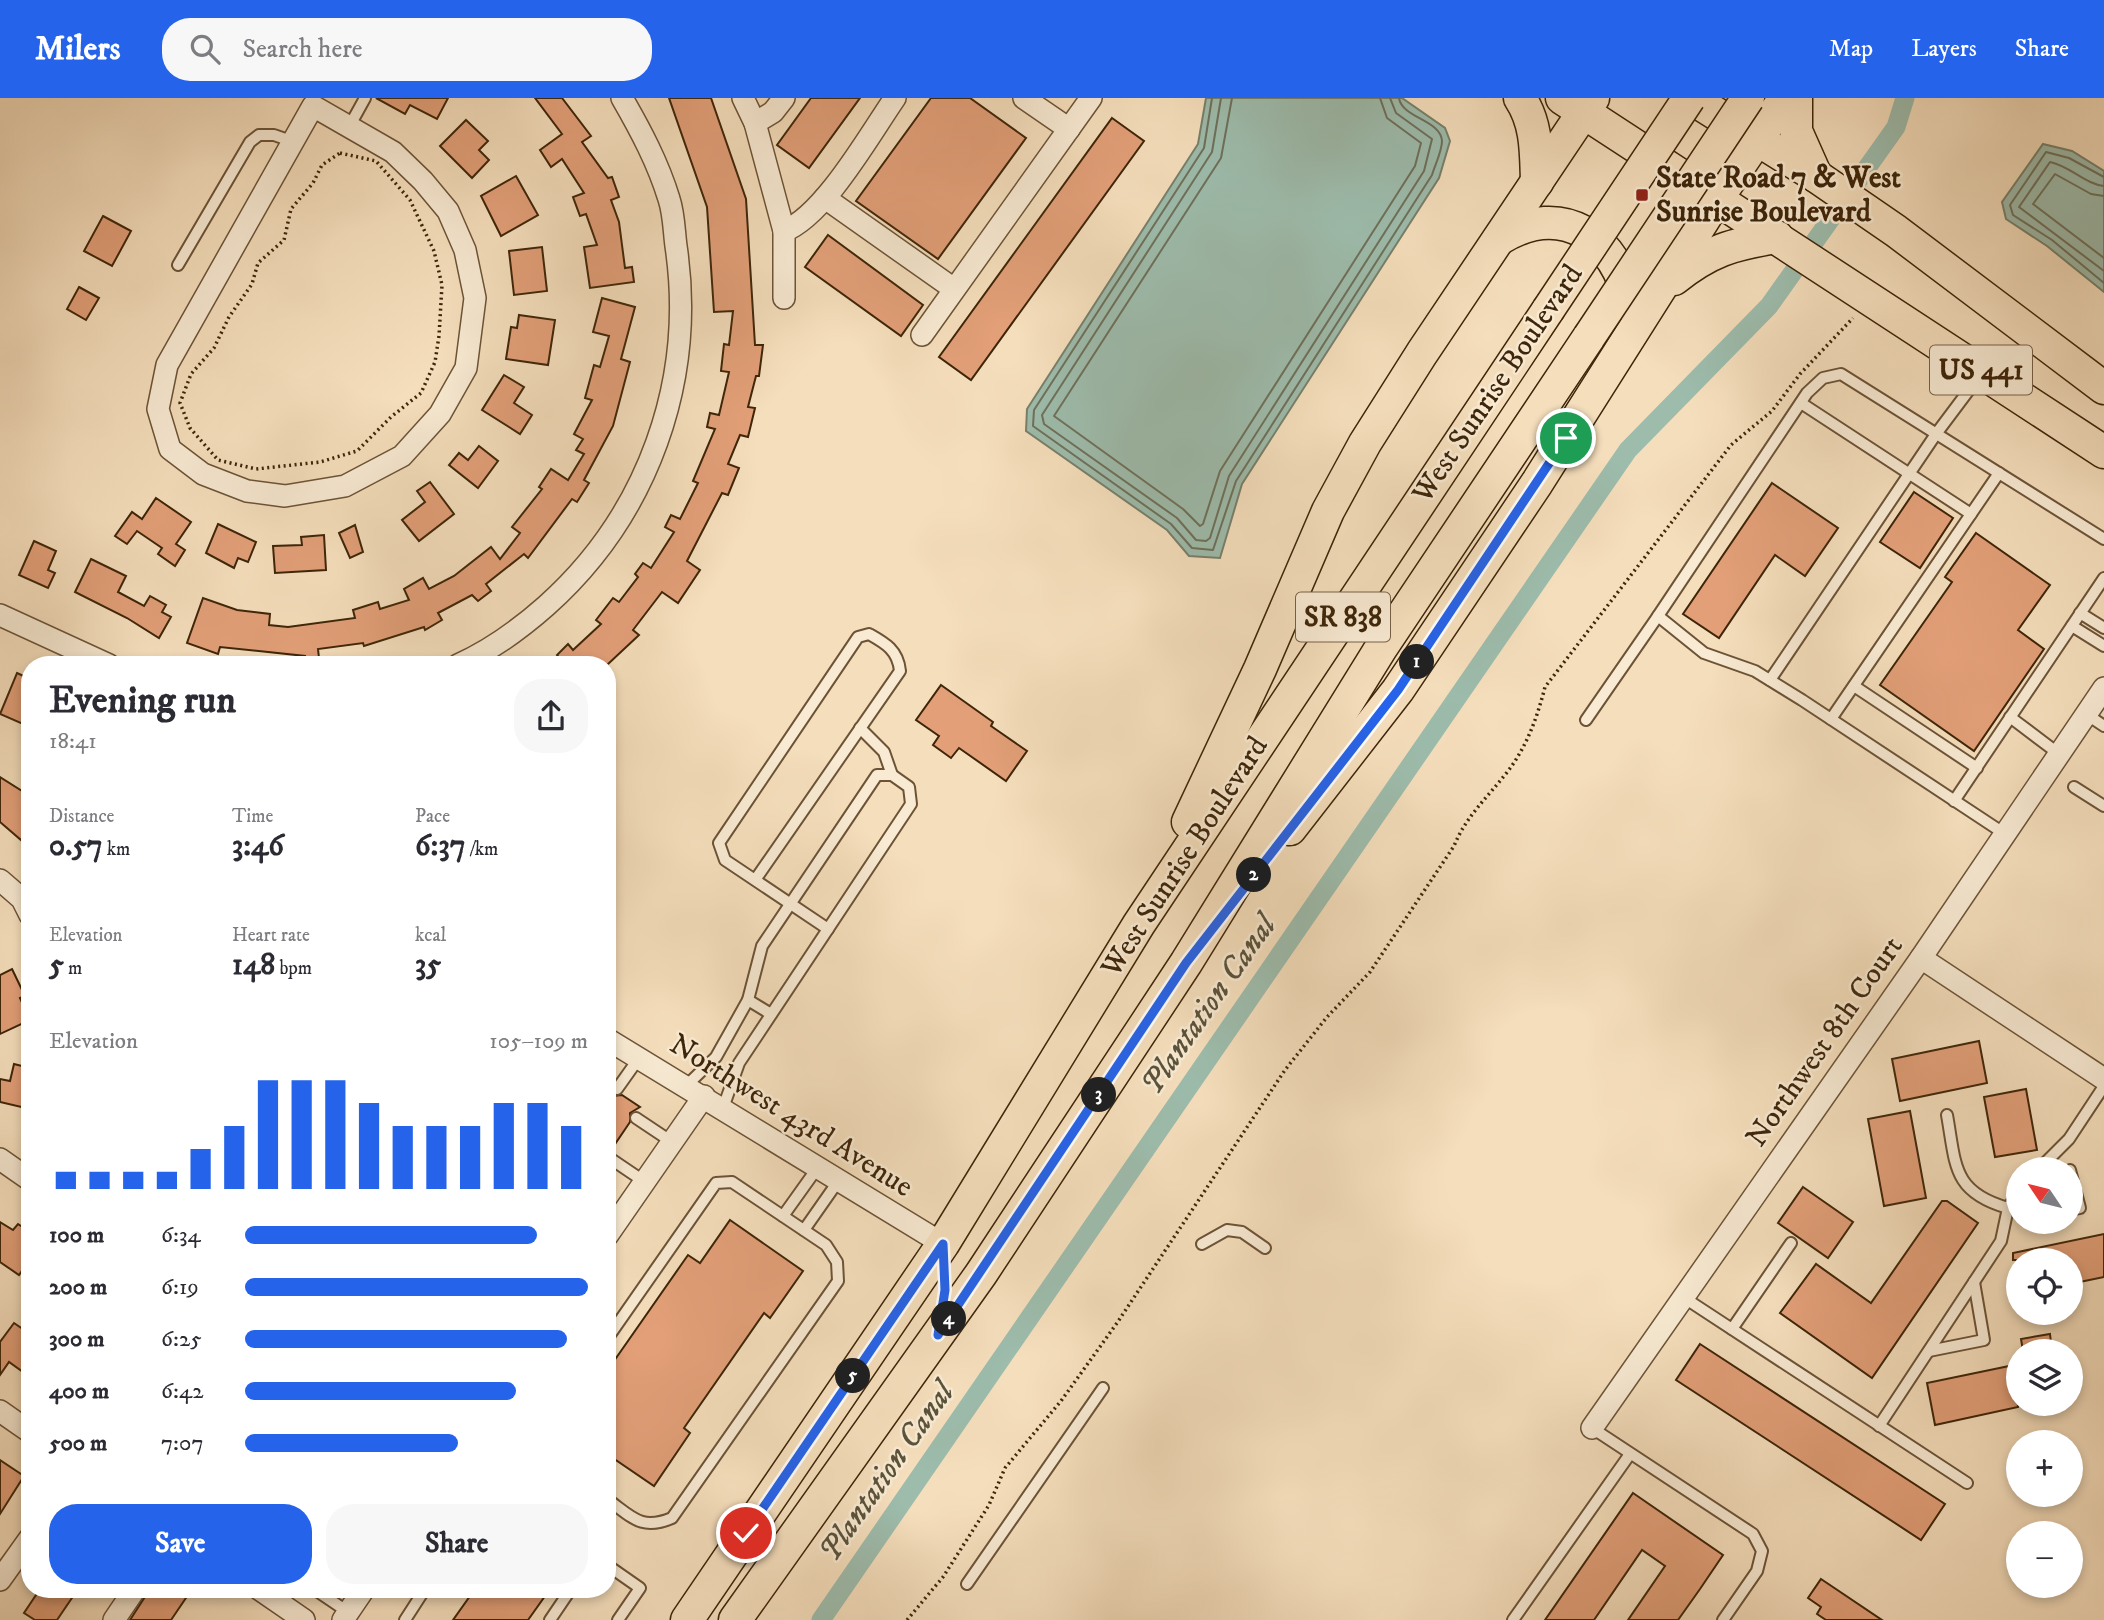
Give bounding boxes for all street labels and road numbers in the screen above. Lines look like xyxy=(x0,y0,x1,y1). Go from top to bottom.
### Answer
street label: West Sunrise Boulevard xyxy=(1404,258,1592,511)
road number: US 441 xyxy=(1930,345,2032,394)
road number: SR 838 xyxy=(1296,592,1390,642)
street label: West Sunrise Boulevard xyxy=(1093,730,1277,985)
street label: Northwest 8th Court xyxy=(1738,929,1912,1155)
street label: Northwest 43rd Avenue xyxy=(663,1026,919,1206)

